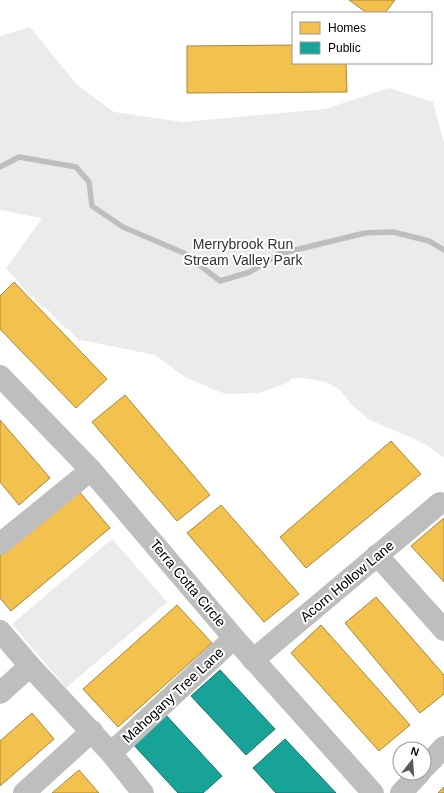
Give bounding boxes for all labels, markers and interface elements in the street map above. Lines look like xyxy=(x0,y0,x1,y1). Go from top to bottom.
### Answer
legend xyxy=(292,12,432,64)
text: Homes xyxy=(328,21,366,35)
text: Public xyxy=(328,41,361,55)
park label: Merrybrook Run Stream Valley Park xyxy=(184,236,303,268)
street label: Terra Cotta Circle xyxy=(147,536,229,630)
street label: Acorn Hollow Lane xyxy=(297,537,397,625)
street label: Mahogany Tree Lane xyxy=(119,644,227,746)
north arrow xyxy=(392,741,432,781)
text: N xyxy=(409,745,421,758)

